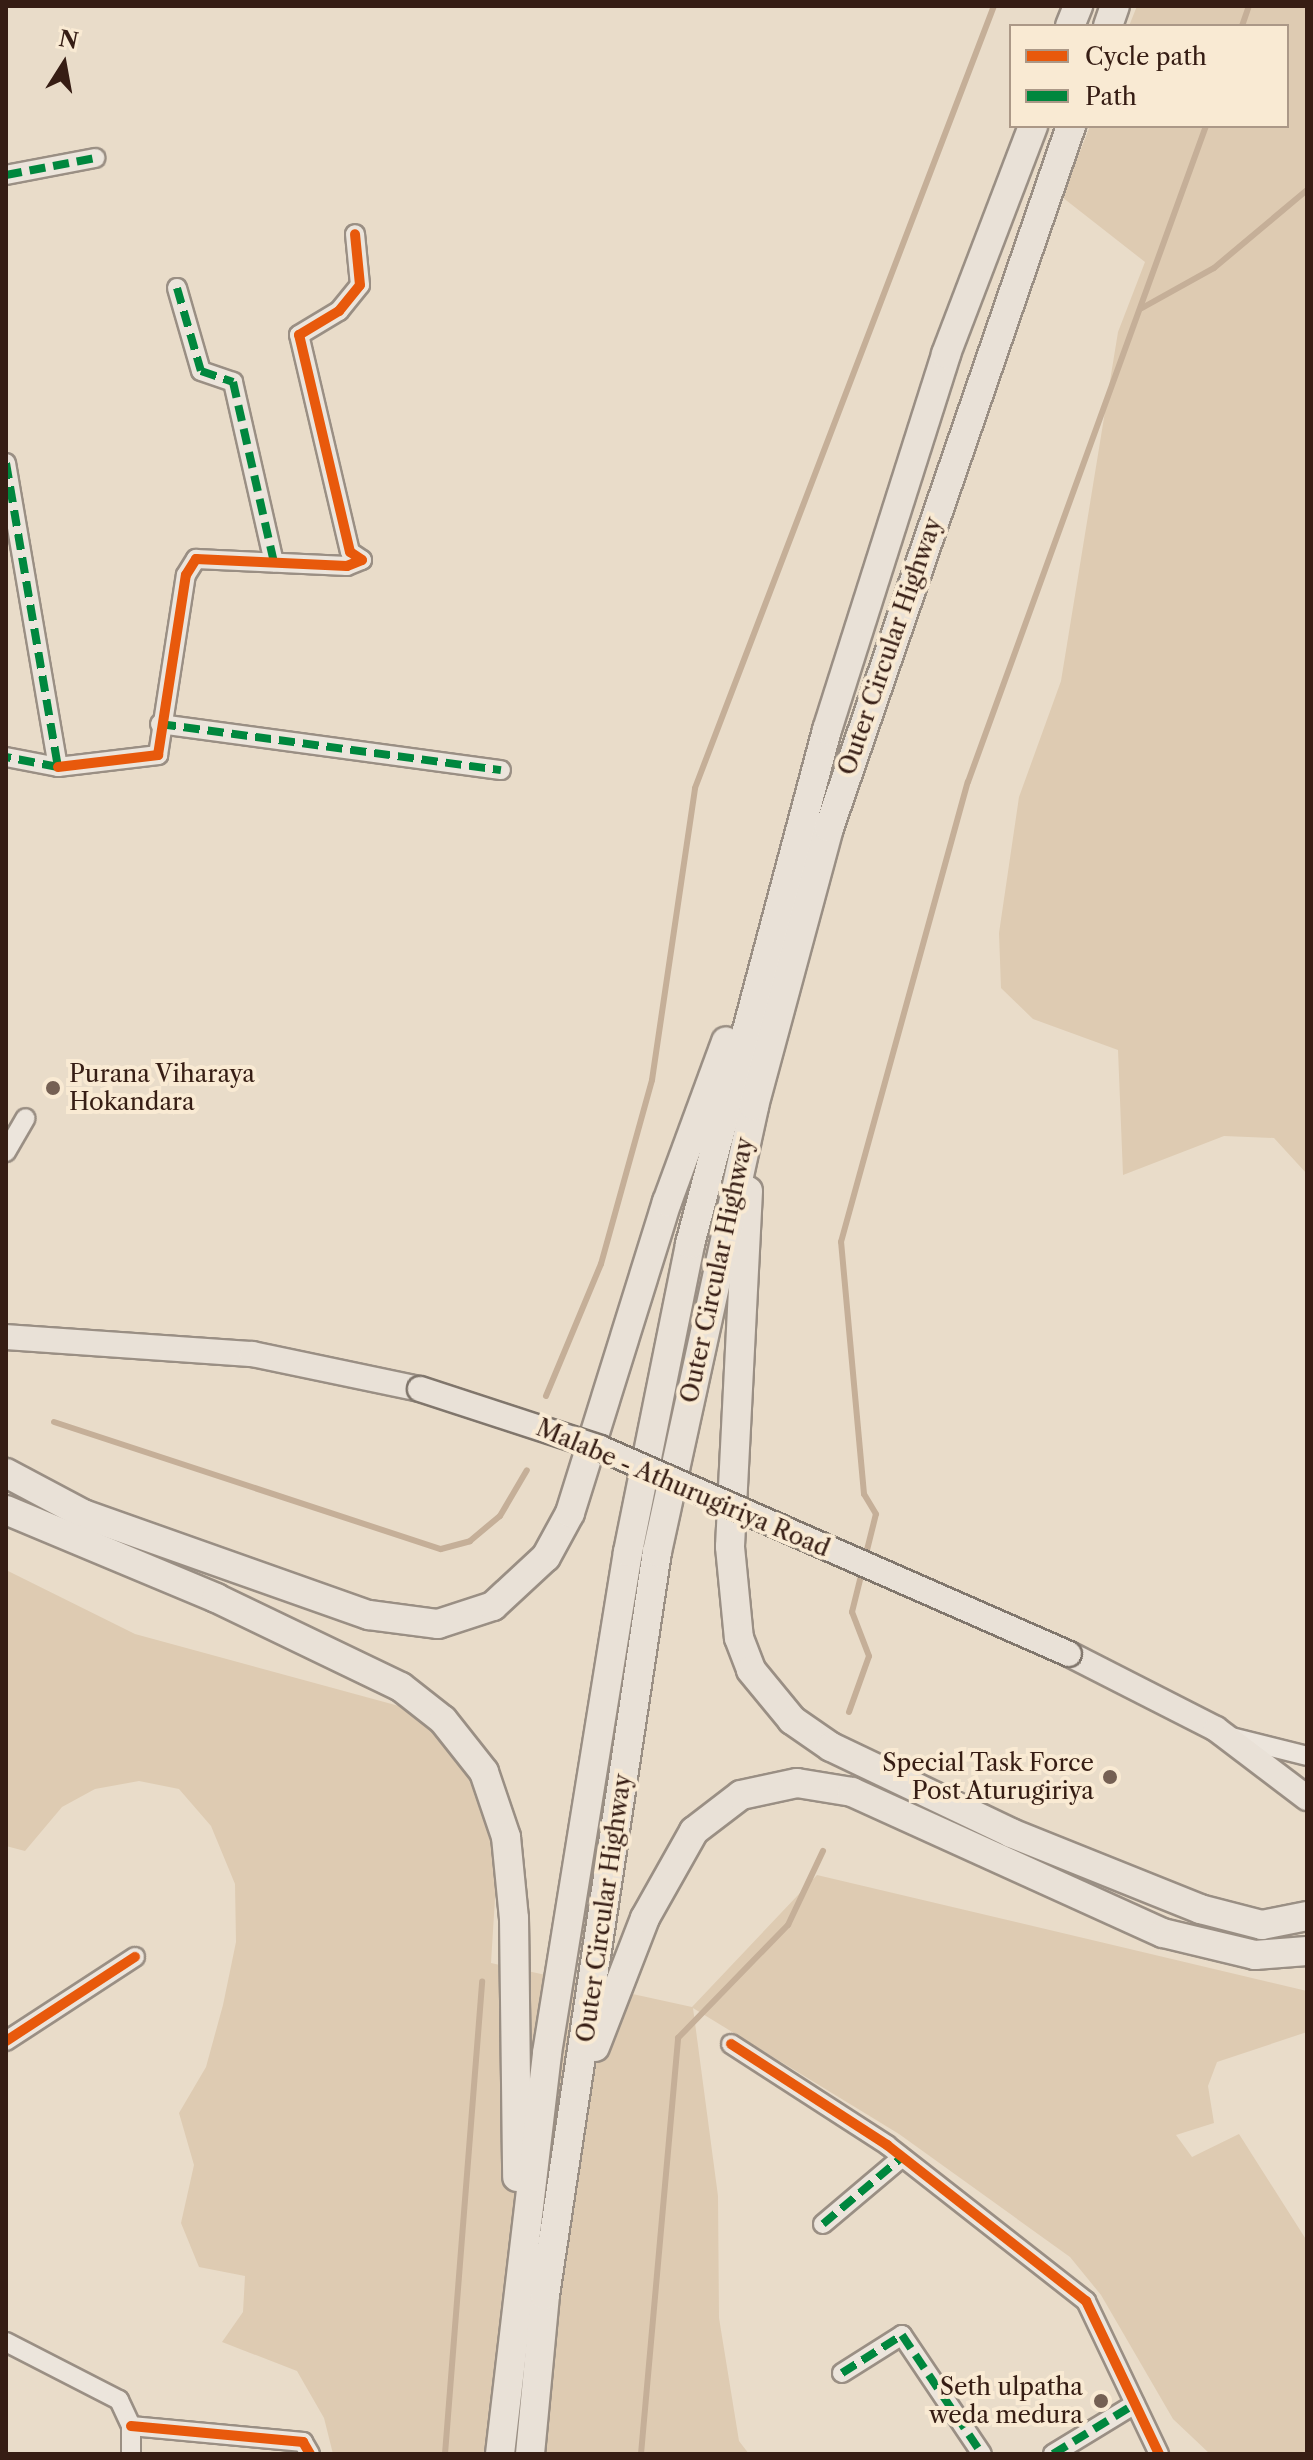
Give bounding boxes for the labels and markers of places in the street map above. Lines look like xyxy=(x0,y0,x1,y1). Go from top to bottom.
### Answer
place label: Purana Viharaya Hokandara xyxy=(69,1060,256,1116)
marker: Purana Viharaya Hokandara xyxy=(44,1079,62,1097)
place label: Special Task Force Post Aturugiriya xyxy=(881,1749,1094,1805)
marker: Special Task Force Post Aturugiriya xyxy=(1101,1768,1119,1786)
place label: Seth ulpatha weda medura xyxy=(929,2373,1083,2429)
marker: Seth ulpatha weda medura xyxy=(1090,2390,1112,2412)

